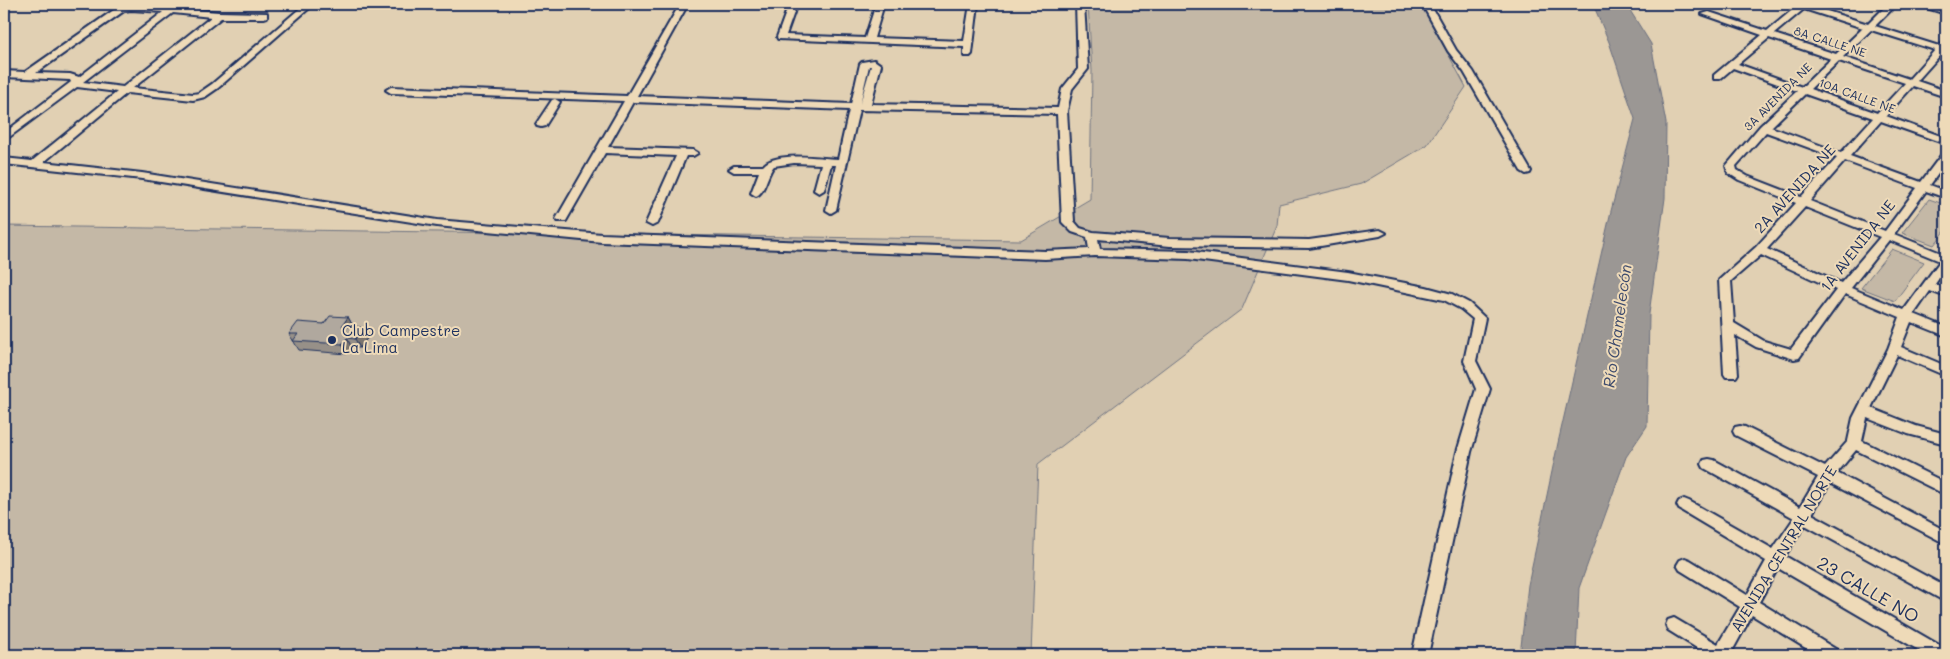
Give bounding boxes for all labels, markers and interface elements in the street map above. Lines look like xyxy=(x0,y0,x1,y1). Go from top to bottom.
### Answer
street label: 8A CALLE NE xyxy=(1792,22,1869,60)
street label: 3A AVENIDA NE xyxy=(1740,59,1815,134)
street label: 10A CALLE NE xyxy=(1817,74,1898,116)
street label: 2A AVENIDA NE xyxy=(1749,139,1840,237)
street label: 1A AVENIDA NE xyxy=(1815,195,1900,295)
water label: Río Chamelecón xyxy=(1597,263,1636,389)
place label: Club Campestre La Lima xyxy=(342,320,460,357)
marker: Club Campestre La Lima xyxy=(326,334,338,346)
street label: AVENIDA CENTRAL NORTE xyxy=(1726,461,1841,635)
street label: 23 CALLE NO xyxy=(1813,550,1924,628)

